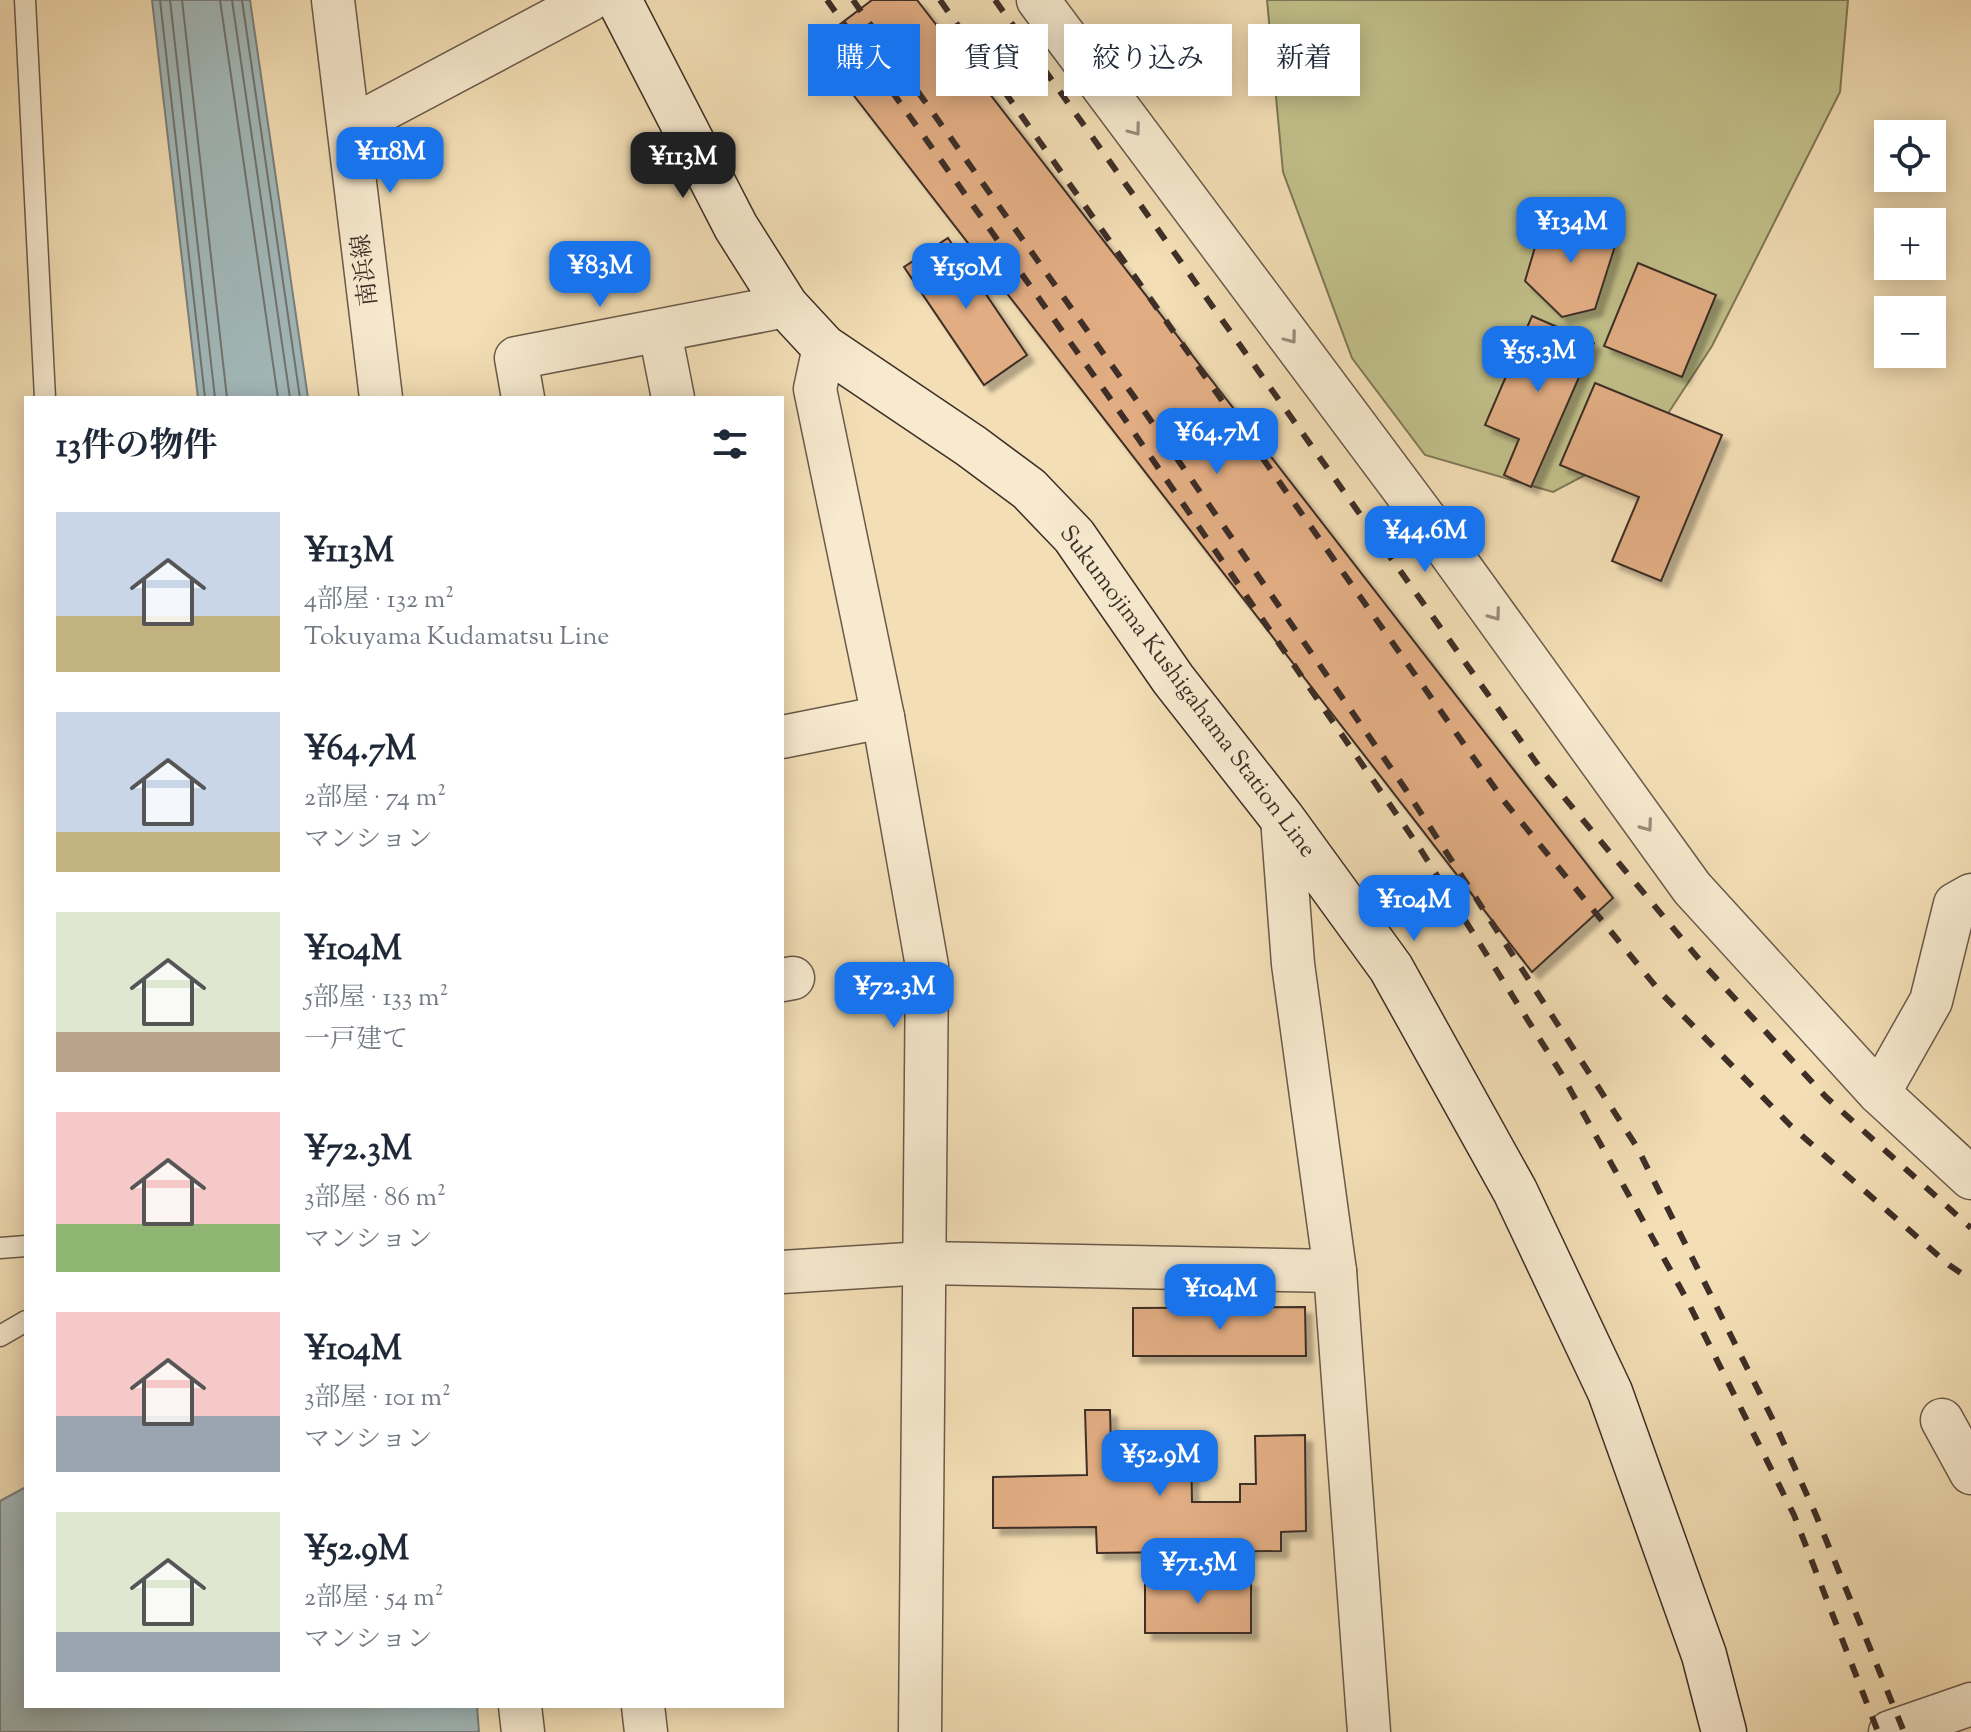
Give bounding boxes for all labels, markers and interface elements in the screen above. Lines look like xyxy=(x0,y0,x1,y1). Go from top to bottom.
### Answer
chip: 購入 xyxy=(808,24,920,96)
chip: 賃貸 xyxy=(936,24,1048,96)
chip: 絞り込み xyxy=(1064,24,1232,96)
chip: 新着 xyxy=(1248,24,1360,96)
map controls xyxy=(1874,120,1946,368)
button: locate xyxy=(1874,120,1946,192)
one-way arrow xyxy=(1126,121,1140,136)
pin: ¥118M xyxy=(334,127,446,195)
pin: ¥113M xyxy=(627,132,739,200)
text: ¥118M xyxy=(354,134,426,171)
text: ¥113M xyxy=(649,139,717,176)
pin: ¥134M xyxy=(1515,197,1627,265)
text: ¥134M xyxy=(1534,204,1608,241)
button: + xyxy=(1874,208,1946,280)
street label: 南浜線 xyxy=(345,232,387,308)
pin: ¥83M xyxy=(553,241,647,309)
pin: ¥150M xyxy=(910,243,1022,311)
text: ¥83M xyxy=(567,248,633,285)
text: ¥150M xyxy=(930,250,1002,287)
button: − xyxy=(1874,296,1946,368)
pin: ¥55.3M xyxy=(1473,326,1603,394)
one-way arrow xyxy=(1281,329,1295,344)
text: ¥55.3M xyxy=(1500,333,1576,370)
pin: ¥64.7M xyxy=(1152,408,1282,476)
text: ¥64.7M xyxy=(1174,415,1260,452)
icon: filters xyxy=(708,422,752,466)
text: 13件の物件 xyxy=(56,423,217,472)
pin: ¥44.6M xyxy=(1360,506,1490,574)
text: ¥44.6M xyxy=(1383,513,1467,550)
street label: Sukumojima Kushigahama Station Line xyxy=(1051,519,1323,865)
text: ¥113M xyxy=(304,528,394,577)
icon: home xyxy=(120,544,216,640)
text: 4部屋 · 132 m² xyxy=(304,582,454,619)
one-way arrow xyxy=(1485,606,1500,620)
text: Tokuyama Kudamatsu Line xyxy=(304,619,609,656)
text: ¥64.7M xyxy=(304,726,416,775)
icon: home xyxy=(120,744,216,840)
text: 2部屋 · 74 m² xyxy=(304,780,446,817)
one-way arrow xyxy=(1638,817,1652,831)
text: マンション xyxy=(304,822,433,859)
pin: ¥104M xyxy=(1358,875,1470,943)
text: ¥104M xyxy=(1377,882,1451,919)
text: ¥104M xyxy=(304,926,402,975)
icon: home xyxy=(120,944,216,1040)
pin: ¥72.3M xyxy=(829,962,959,1030)
text: ¥72.3M xyxy=(853,969,935,1006)
text: 5部屋 · 133 m² xyxy=(304,980,448,1017)
text: 一戸建て xyxy=(304,1022,408,1059)
text: ¥72.3M xyxy=(304,1126,412,1175)
icon: home xyxy=(120,1144,216,1240)
text: 3部屋 · 86 m² xyxy=(304,1180,446,1217)
text: マンション xyxy=(304,1222,433,1259)
pin: ¥104M xyxy=(1164,1264,1276,1332)
text: ¥104M xyxy=(1183,1271,1257,1308)
text: ¥104M xyxy=(304,1326,402,1375)
icon: home xyxy=(120,1344,216,1440)
text: 3部屋 · 101 m² xyxy=(304,1380,451,1417)
text: マンション xyxy=(304,1422,433,1459)
pin: ¥52.9M xyxy=(1095,1430,1225,1498)
text: ¥52.9M xyxy=(1120,1437,1200,1474)
text: ¥52.9M xyxy=(304,1526,409,1575)
pin: ¥71.5M xyxy=(1133,1538,1263,1606)
icon: home xyxy=(120,1544,216,1640)
text: ¥71.5M xyxy=(1159,1545,1237,1582)
text: 2部屋 · 54 m² xyxy=(304,1580,444,1617)
text: マンション xyxy=(304,1622,433,1659)

